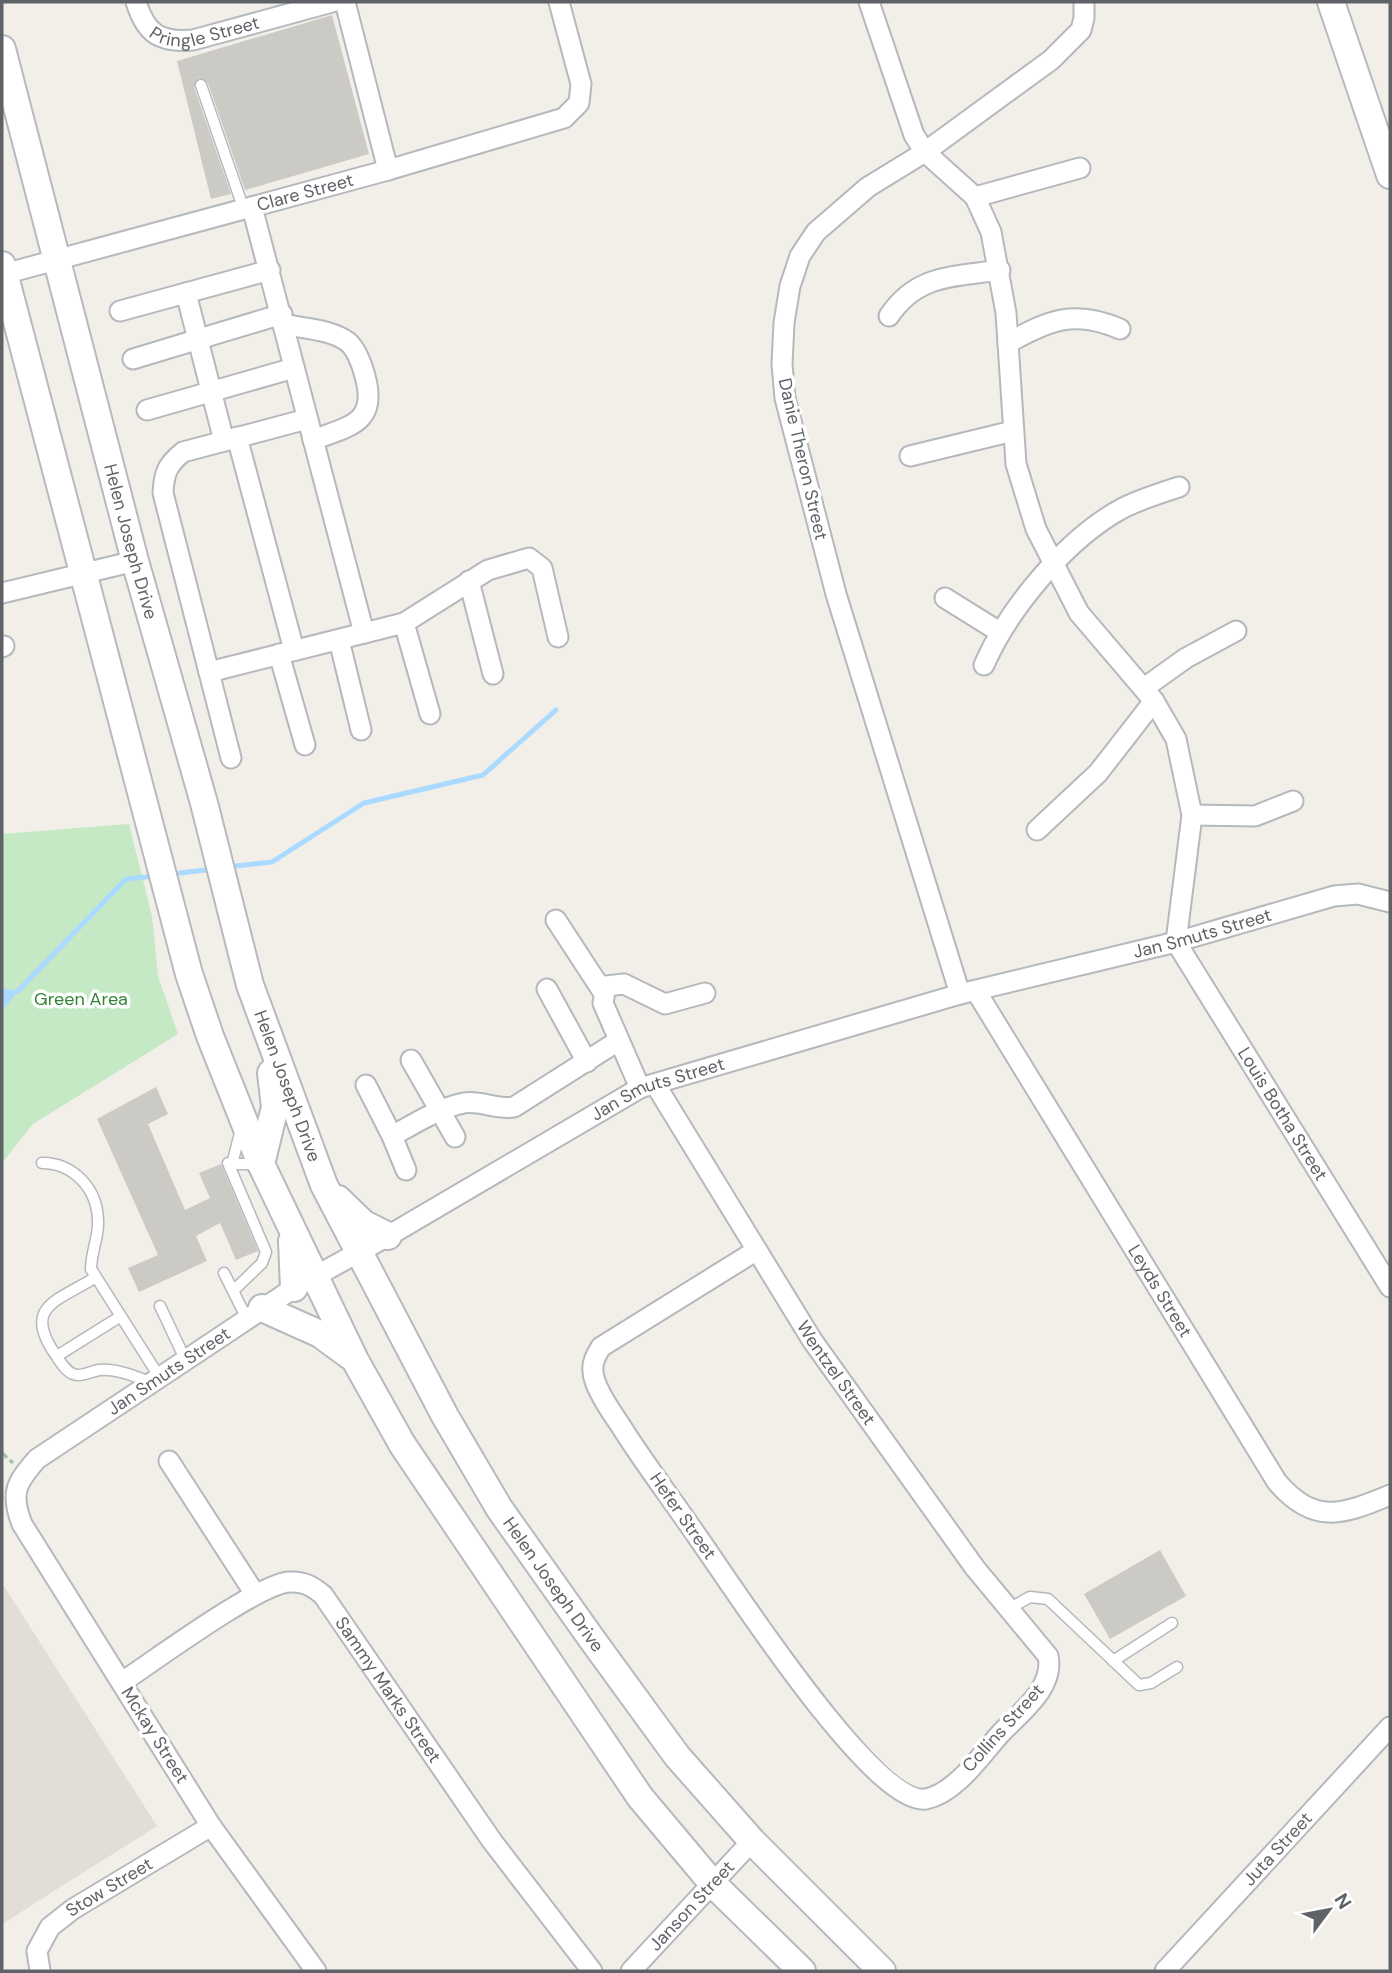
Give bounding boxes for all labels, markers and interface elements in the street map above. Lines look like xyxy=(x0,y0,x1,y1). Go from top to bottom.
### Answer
street label: Pringle Street xyxy=(145,10,262,53)
street label: Clare Street xyxy=(254,168,356,217)
street label: Danie Theron Street xyxy=(773,376,833,542)
street label: Helen Joseph Drive xyxy=(98,461,163,622)
street label: Jan Smuts Street xyxy=(1130,903,1274,964)
park label: Green Area xyxy=(34,987,128,1011)
street label: Helen Joseph Drive xyxy=(248,1007,326,1165)
street label: Louis Botha Street xyxy=(1232,1043,1333,1185)
street label: Jan Smuts Street xyxy=(586,1052,727,1126)
street label: Leyds Street xyxy=(1122,1240,1197,1342)
street label: Wentzel Street xyxy=(791,1316,881,1430)
street label: Jan Smuts Street xyxy=(103,1322,235,1421)
street label: Hefer Street xyxy=(644,1468,722,1564)
street label: Helen Joseph Drive xyxy=(497,1512,609,1657)
street label: Sammy Marks Street xyxy=(330,1612,447,1767)
street label: Collins Street xyxy=(957,1679,1049,1777)
street label: Mckay Street xyxy=(116,1682,194,1788)
street label: Juta Street xyxy=(1238,1807,1318,1891)
street label: Stow Street xyxy=(61,1852,157,1922)
street label: Janson Street xyxy=(644,1856,740,1956)
north arrow xyxy=(1294,1875,1364,1945)
text: N xyxy=(1329,1889,1357,1914)

